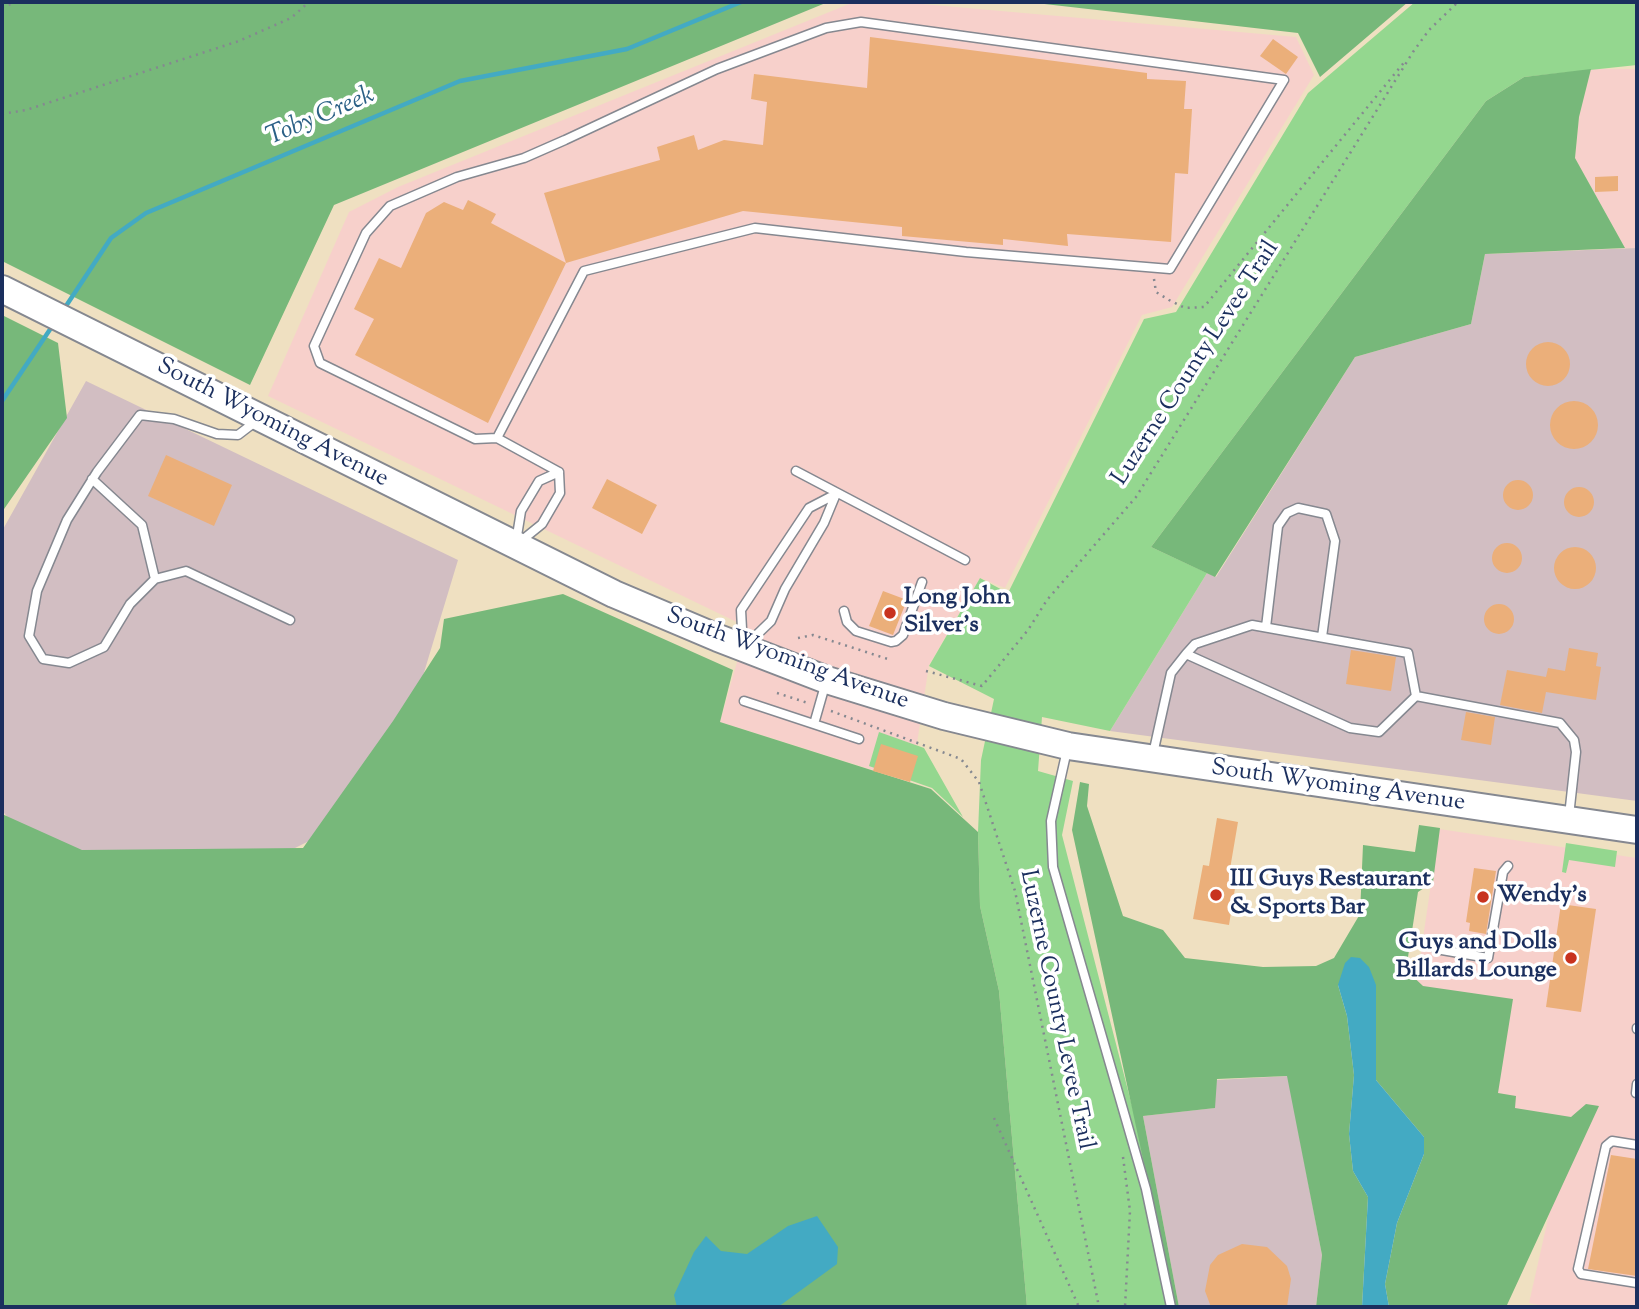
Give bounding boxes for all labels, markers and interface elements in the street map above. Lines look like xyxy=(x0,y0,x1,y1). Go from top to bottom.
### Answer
water label: Toby Creek xyxy=(262,81,380,155)
street label: Luzerne County Levee Trail xyxy=(1107,236,1287,492)
street label: South Wyoming Avenue xyxy=(151,353,393,495)
place label: Long John Silver's xyxy=(904,585,1011,641)
street label: South Wyoming Avenue xyxy=(662,603,912,717)
marker: Long John Silver's xyxy=(882,605,898,621)
street label: South Wyoming Avenue xyxy=(1209,755,1467,819)
street label: Luzerne County Levee Trail xyxy=(1011,867,1099,1153)
place label: III Guys Restaurant & Sports Bar xyxy=(1230,867,1431,923)
place label: Wendy's xyxy=(1497,883,1587,911)
marker: III Guys Restaurant & Sports Bar xyxy=(1208,887,1224,903)
marker: Wendy's xyxy=(1475,889,1491,905)
place label: Guys and Dolls Billards Lounge xyxy=(1396,930,1557,986)
marker: Guys and Dolls Billards Lounge xyxy=(1563,950,1579,966)

